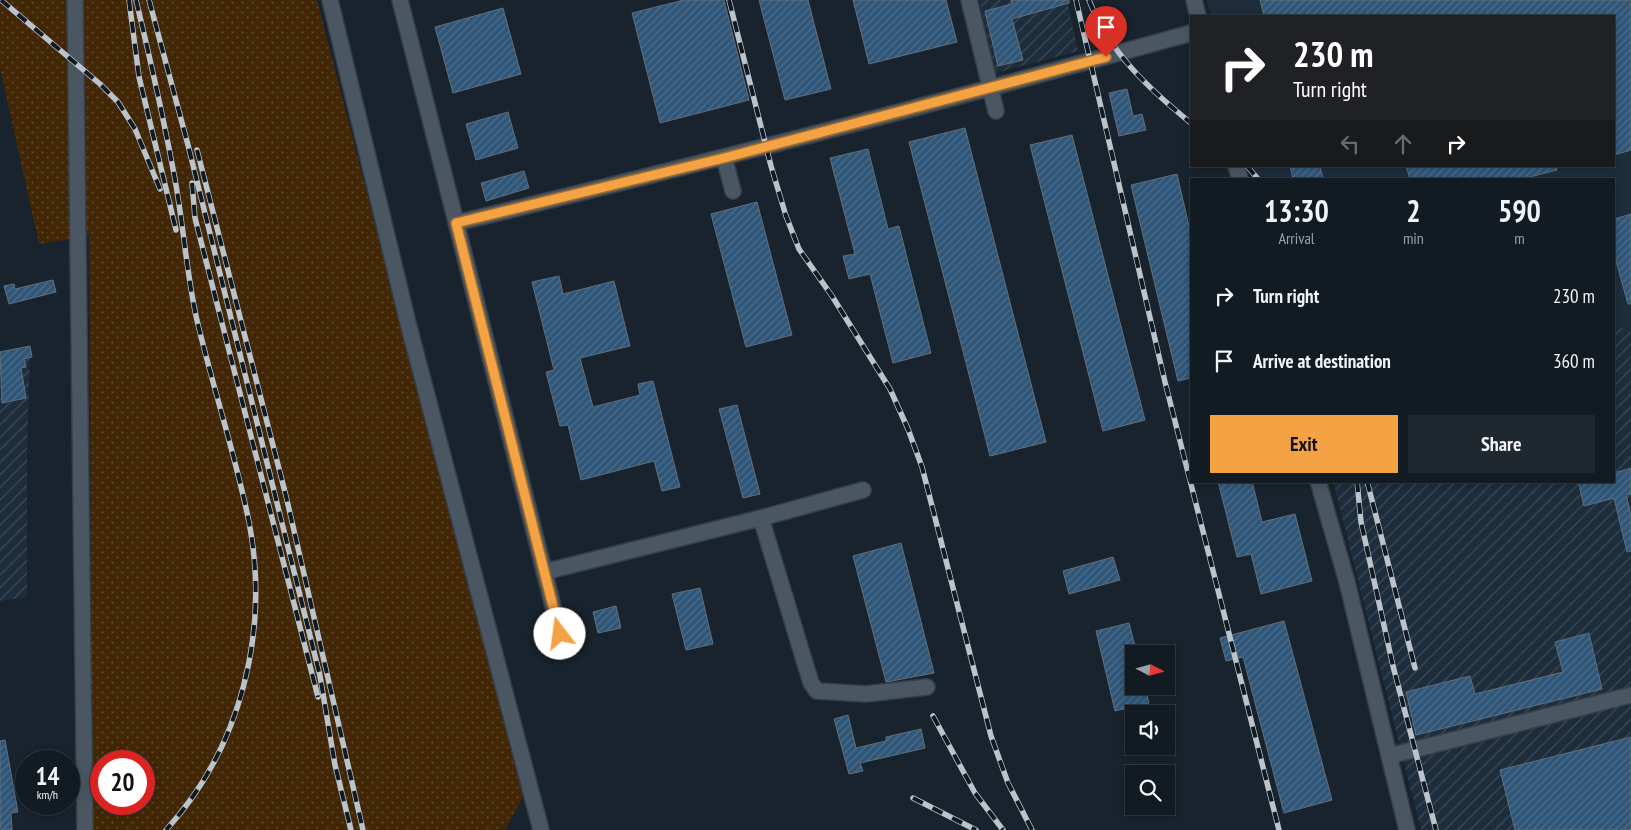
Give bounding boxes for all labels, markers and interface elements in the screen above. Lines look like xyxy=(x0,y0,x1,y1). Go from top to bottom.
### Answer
pin xyxy=(1085,6,1127,57)
icon: arrive xyxy=(1092,13,1120,41)
text: 230 m xyxy=(1293,31,1374,77)
icon: right xyxy=(1210,35,1275,100)
text: Turn right xyxy=(1293,75,1367,103)
icon: left xyxy=(1336,130,1364,158)
icon: ahead xyxy=(1389,130,1417,158)
icon: right xyxy=(1442,130,1470,158)
text: 13:30 xyxy=(1264,191,1329,230)
text: 2 xyxy=(1406,191,1421,230)
text: 590 xyxy=(1498,191,1541,230)
text: Arrival xyxy=(1278,228,1315,248)
text: min xyxy=(1403,228,1424,248)
text: m xyxy=(1514,228,1525,248)
icon: right xyxy=(1210,282,1238,310)
text: Turn right xyxy=(1253,284,1319,308)
text: 230 m xyxy=(1553,284,1595,308)
icon: arrive xyxy=(1210,347,1238,375)
text: Arrive at destination xyxy=(1253,349,1391,373)
text: 360 m xyxy=(1553,349,1595,373)
button: Exit xyxy=(1210,415,1398,473)
button: Share xyxy=(1408,415,1595,473)
position arrow xyxy=(533,607,585,659)
north arrow xyxy=(1125,645,1175,695)
map controls xyxy=(1125,645,1175,815)
button: sound xyxy=(1125,705,1175,755)
speed limit sign: 20 xyxy=(90,750,155,815)
text: 14 xyxy=(36,760,59,792)
button: search xyxy=(1125,765,1175,815)
text: km/h xyxy=(37,787,58,802)

